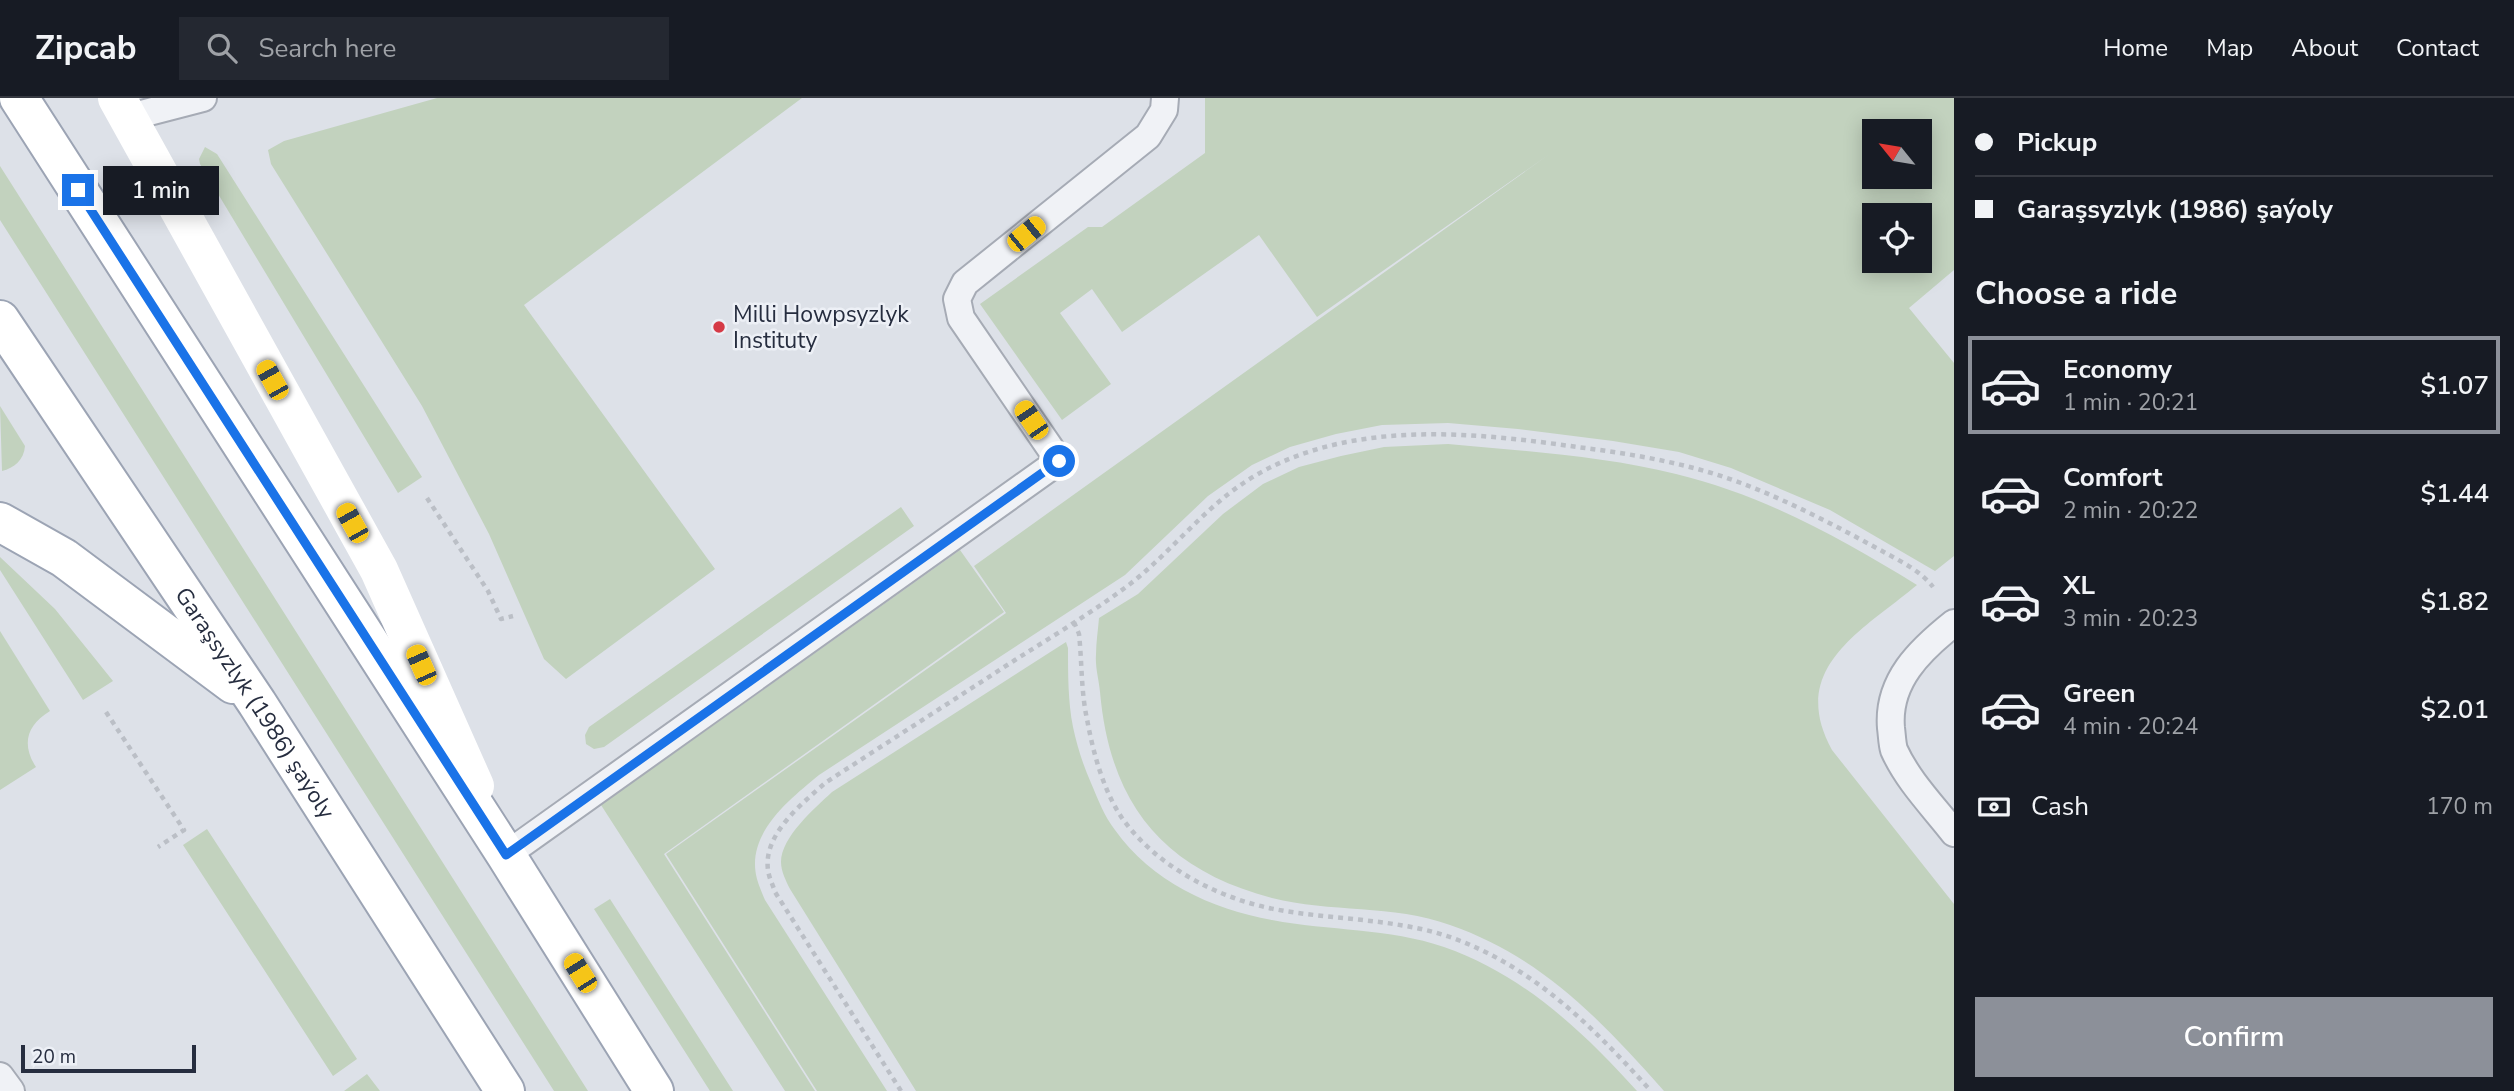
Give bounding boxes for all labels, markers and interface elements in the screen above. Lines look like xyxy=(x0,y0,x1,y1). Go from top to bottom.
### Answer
search box xyxy=(179,17,669,80)
text: Zipcab xyxy=(35,26,137,71)
icon: search xyxy=(203,29,241,67)
text: Search here xyxy=(259,31,396,66)
text: Home xyxy=(2103,32,2168,64)
text: Map xyxy=(2206,32,2253,64)
text: About xyxy=(2291,32,2358,64)
text: Contact xyxy=(2396,32,2479,64)
north arrow xyxy=(1862,119,1932,189)
map controls xyxy=(1862,119,1932,273)
text: Pickup xyxy=(2017,125,2097,160)
callout: 1 min xyxy=(102,166,218,214)
route end xyxy=(62,174,94,206)
text: 1 min xyxy=(132,175,190,206)
text: Garaşsyzlyk (1986) şaýoly xyxy=(2017,192,2333,227)
button: locate xyxy=(1862,203,1932,273)
car xyxy=(1004,213,1049,255)
text: Choose a ride xyxy=(1975,272,2177,315)
place label: Milli Howpsyzlyk Instituty xyxy=(733,299,909,356)
marker: Milli Howpsyzlyk Instituty xyxy=(711,319,727,335)
text: Economy xyxy=(2063,352,2172,387)
icon: car xyxy=(1979,354,2042,417)
car xyxy=(253,357,292,403)
text: $1.07 xyxy=(2420,368,2489,403)
text: 1 min · 20:21 xyxy=(2063,387,2198,418)
car xyxy=(1011,397,1052,443)
route start xyxy=(1043,445,1075,477)
text: Comfort xyxy=(2063,460,2163,495)
icon: car xyxy=(1979,462,2042,525)
text: $1.44 xyxy=(2420,476,2489,511)
text: 2 min · 20:22 xyxy=(2063,495,2198,526)
car xyxy=(333,500,372,546)
text: XL xyxy=(2063,568,2095,603)
icon: car xyxy=(1979,570,2042,633)
street label: Garaşsyzlyk (1986) şaýoly xyxy=(168,581,342,825)
text: $1.82 xyxy=(2420,584,2489,619)
text: 3 min · 20:23 xyxy=(2063,603,2198,634)
car xyxy=(403,642,440,688)
text: Green xyxy=(2063,676,2136,711)
icon: car xyxy=(1979,678,2042,741)
text: $2.01 xyxy=(2420,692,2489,727)
text: 4 min · 20:24 xyxy=(2063,711,2198,742)
icon: cash xyxy=(1975,788,2013,826)
text: Cash xyxy=(2031,789,2089,824)
text: 170 m xyxy=(2426,791,2493,822)
car xyxy=(560,950,601,996)
button: Confirm xyxy=(1975,997,2493,1077)
scale bar xyxy=(21,1042,196,1074)
text: 20 m xyxy=(32,1044,76,1070)

